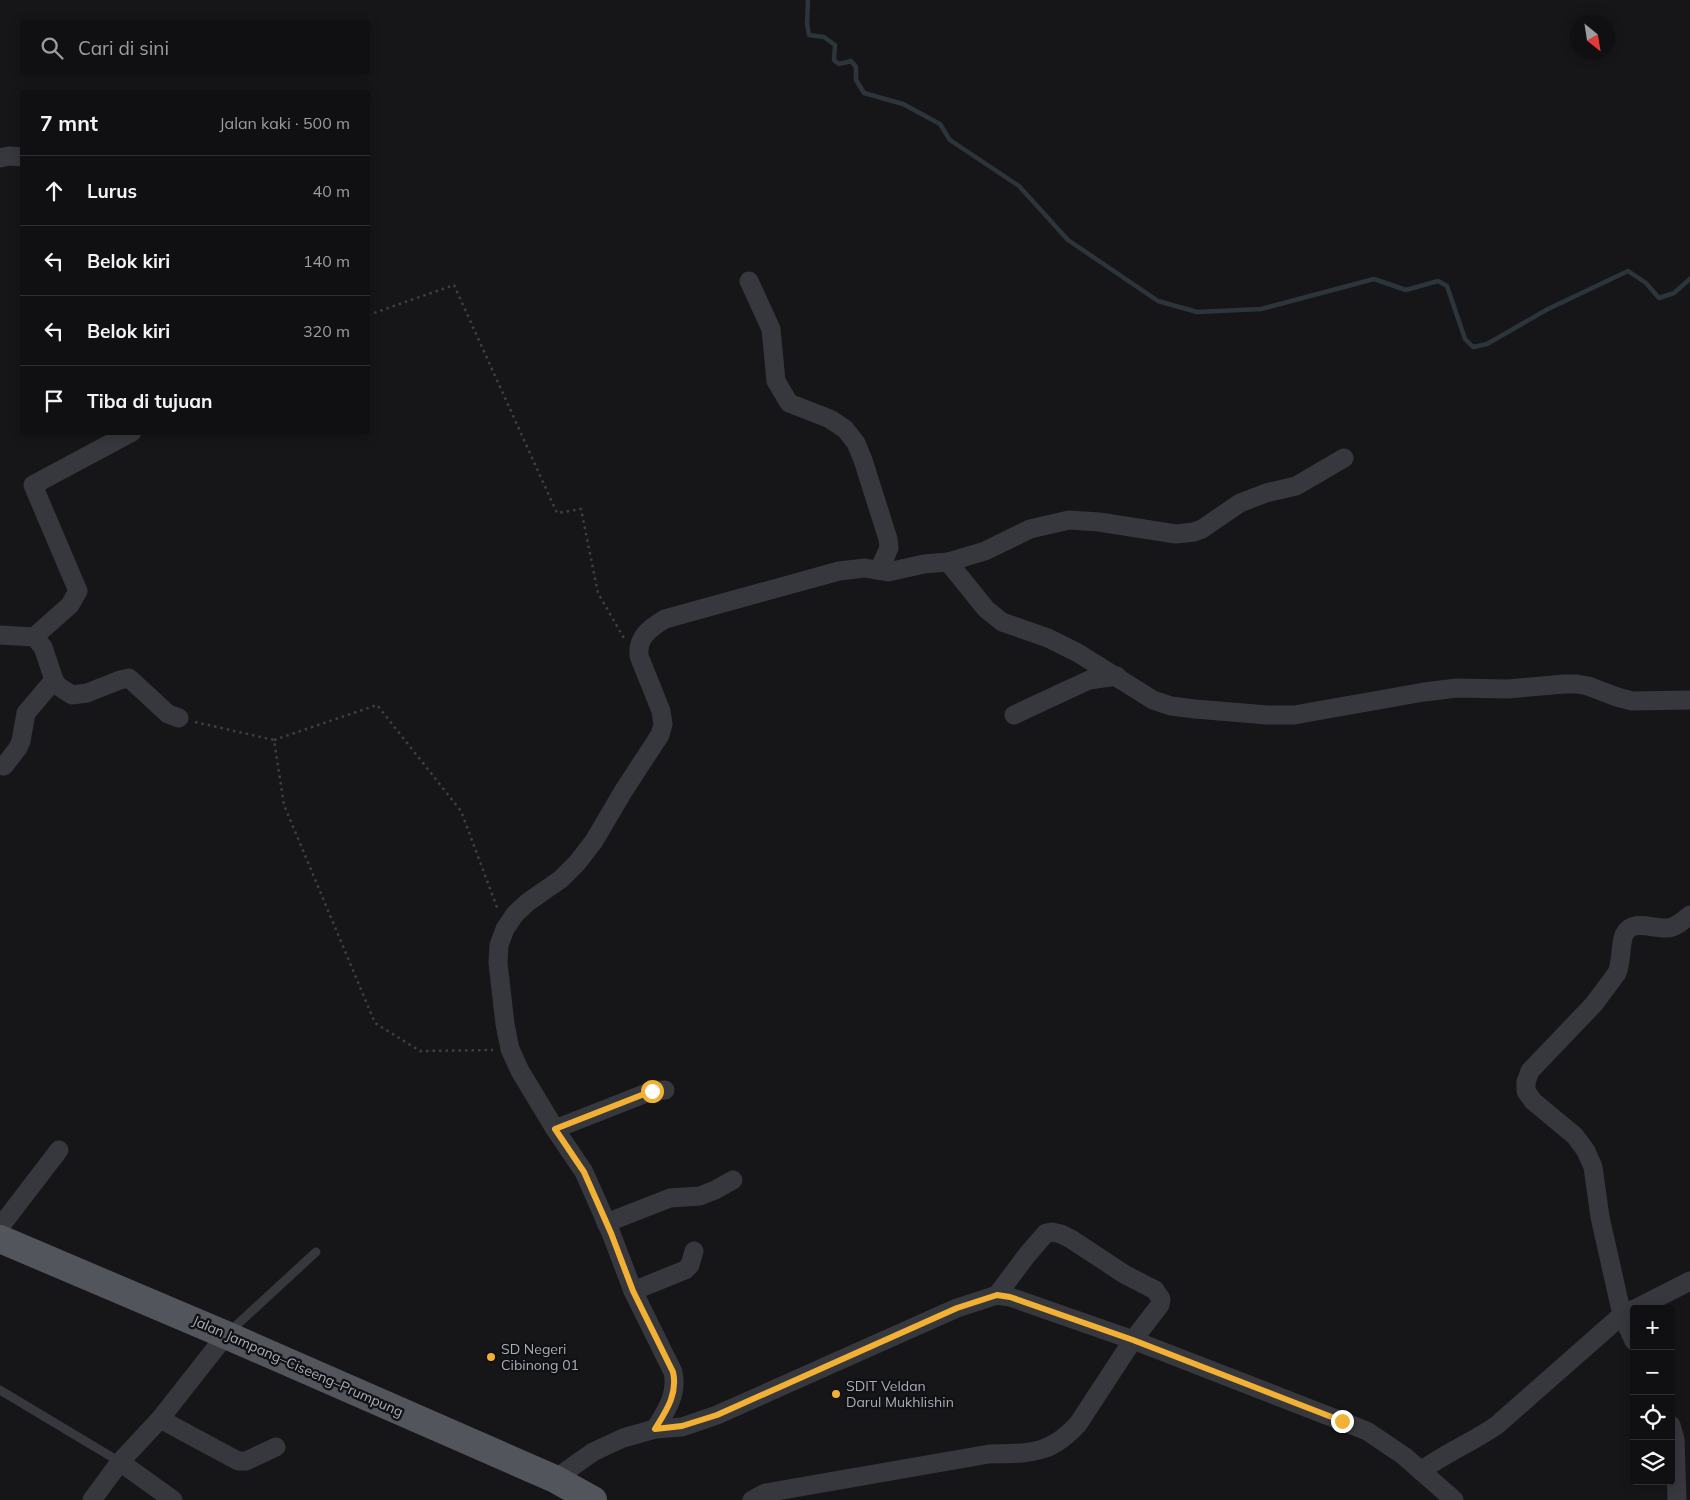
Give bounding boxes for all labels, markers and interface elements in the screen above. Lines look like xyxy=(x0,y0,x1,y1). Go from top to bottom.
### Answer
north arrow xyxy=(1570,15,1615,60)
search box xyxy=(20,20,370,75)
icon: search xyxy=(38,34,66,62)
text: Cari di sini xyxy=(78,36,169,60)
text: 7 mnt xyxy=(40,110,98,136)
text: Jalan kaki · 500 m xyxy=(219,113,350,133)
icon: ahead xyxy=(40,177,68,205)
text: Lurus xyxy=(87,179,137,203)
text: 40 m xyxy=(313,181,350,201)
icon: left xyxy=(40,247,68,275)
text: Belok kiri xyxy=(87,249,170,273)
text: 140 m xyxy=(303,251,350,271)
icon: left xyxy=(40,317,68,345)
text: Belok kiri xyxy=(87,319,170,343)
text: 320 m xyxy=(303,321,350,341)
icon: arrive xyxy=(40,387,68,415)
text: Tiba di tujuan xyxy=(87,389,212,413)
route start xyxy=(641,1080,664,1103)
map controls xyxy=(1630,1305,1675,1485)
button: + xyxy=(1630,1305,1675,1350)
street label: Jalan Jampang–Ciseeng–Prumpung xyxy=(190,1311,406,1421)
place label: SD Negeri Cibinong 01 xyxy=(501,1340,579,1374)
button: − xyxy=(1630,1350,1675,1395)
marker: SD Negeri Cibinong 01 xyxy=(485,1351,497,1363)
place label: SDIT Veldan Darul Mukhlishin xyxy=(846,1377,954,1411)
marker: SDIT Veldan Darul Mukhlishin xyxy=(830,1388,842,1400)
button: locate xyxy=(1630,1395,1675,1440)
route end xyxy=(1331,1410,1354,1433)
button: layers xyxy=(1630,1440,1675,1485)

